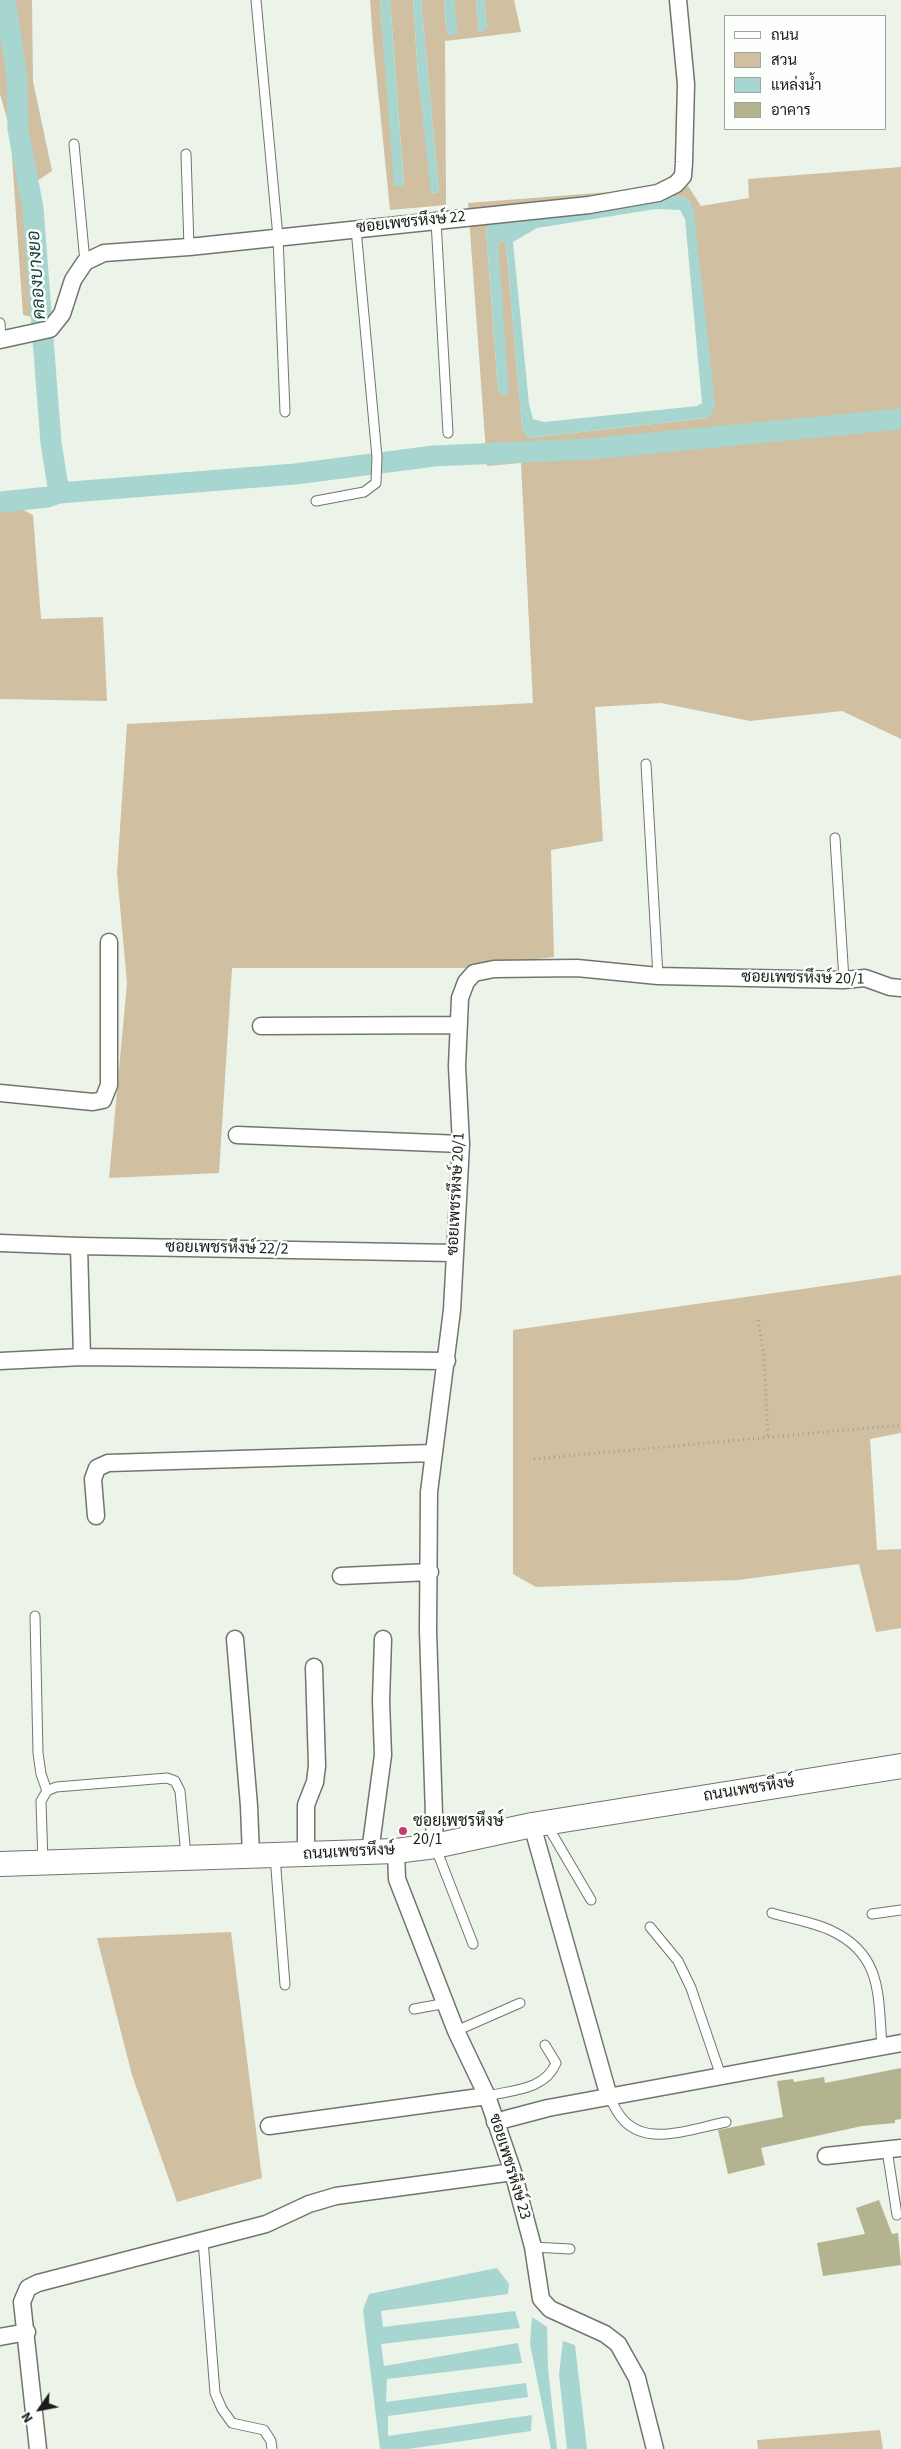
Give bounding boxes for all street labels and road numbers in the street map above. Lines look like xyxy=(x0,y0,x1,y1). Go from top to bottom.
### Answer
street label: ซอยเพชรหึงษ์ 22 xyxy=(355,208,467,238)
street label: ซอยเพชรหึงษ์ 20/1 xyxy=(741,968,865,990)
street label: ซอยเพชรหึงษ์ 20/1 xyxy=(444,1132,470,1256)
street label: ซอยเพชรหึงษ์ 22/2 xyxy=(165,1238,289,1260)
street label: ถนนเพชรหึงษ์ xyxy=(702,1773,796,1807)
street label: ถนนเพชรหึงษ์ xyxy=(303,1841,395,1865)
street label: ซอยเพชรหึงษ์ 23 xyxy=(484,2112,534,2222)

